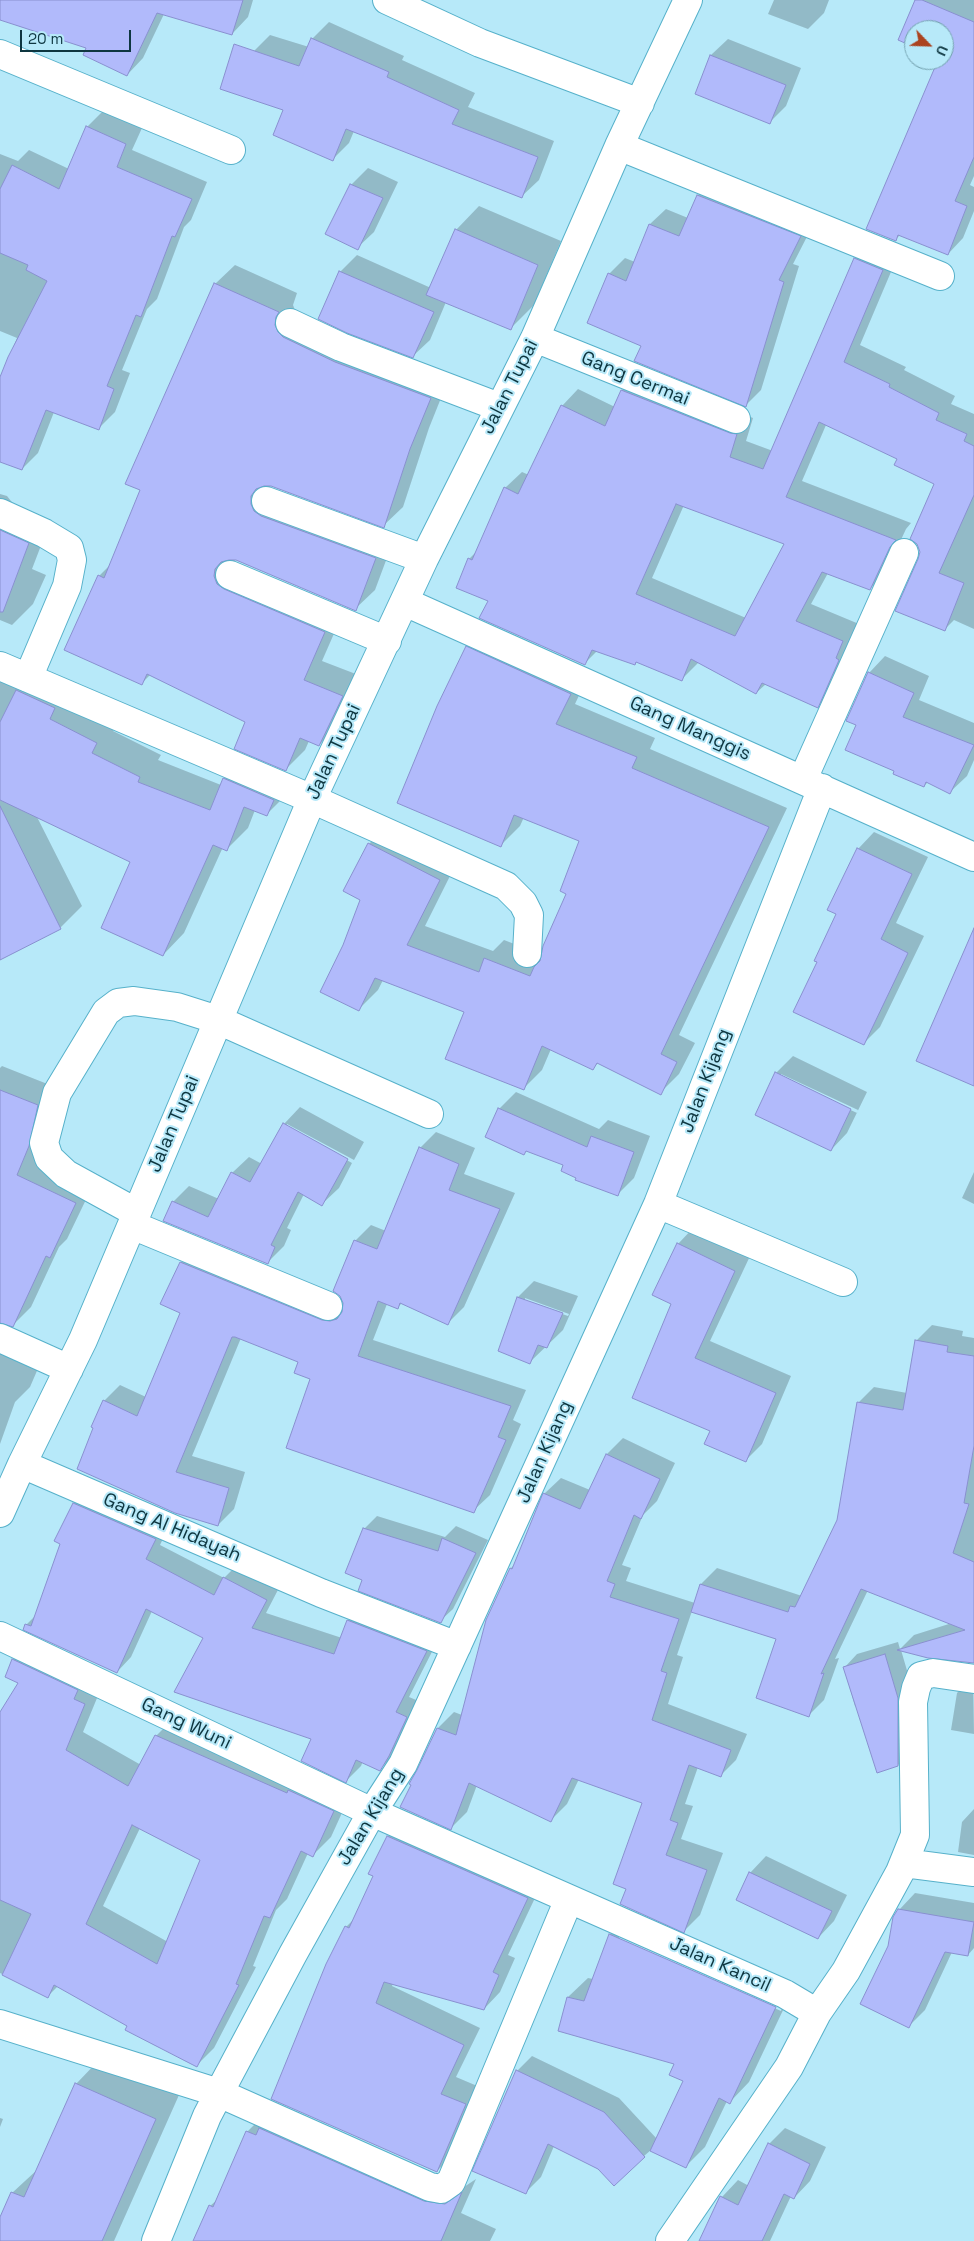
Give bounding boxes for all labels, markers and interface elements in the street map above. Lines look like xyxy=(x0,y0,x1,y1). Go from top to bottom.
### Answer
scale bar xyxy=(22,20,134,52)
north arrow xyxy=(904,20,954,70)
text: 20 m xyxy=(28,29,63,48)
text: U xyxy=(932,43,952,59)
street label: Jalan Tupai xyxy=(476,336,544,438)
street label: Gang Cermai xyxy=(578,347,692,411)
street label: Gang Manggis xyxy=(626,692,754,766)
street label: Jalan Tupai xyxy=(302,701,366,803)
street label: Jalan Kijang xyxy=(676,1026,736,1136)
street label: Jalan Tupai xyxy=(143,1072,205,1176)
street label: Jalan Kijang xyxy=(512,1397,578,1507)
street label: Gang Al Hidayah xyxy=(99,1489,245,1567)
street label: Gang Wuni xyxy=(137,1693,235,1755)
street label: Jalan Kijang xyxy=(333,1764,409,1870)
street label: Jalan Kancil xyxy=(666,1932,774,1998)

